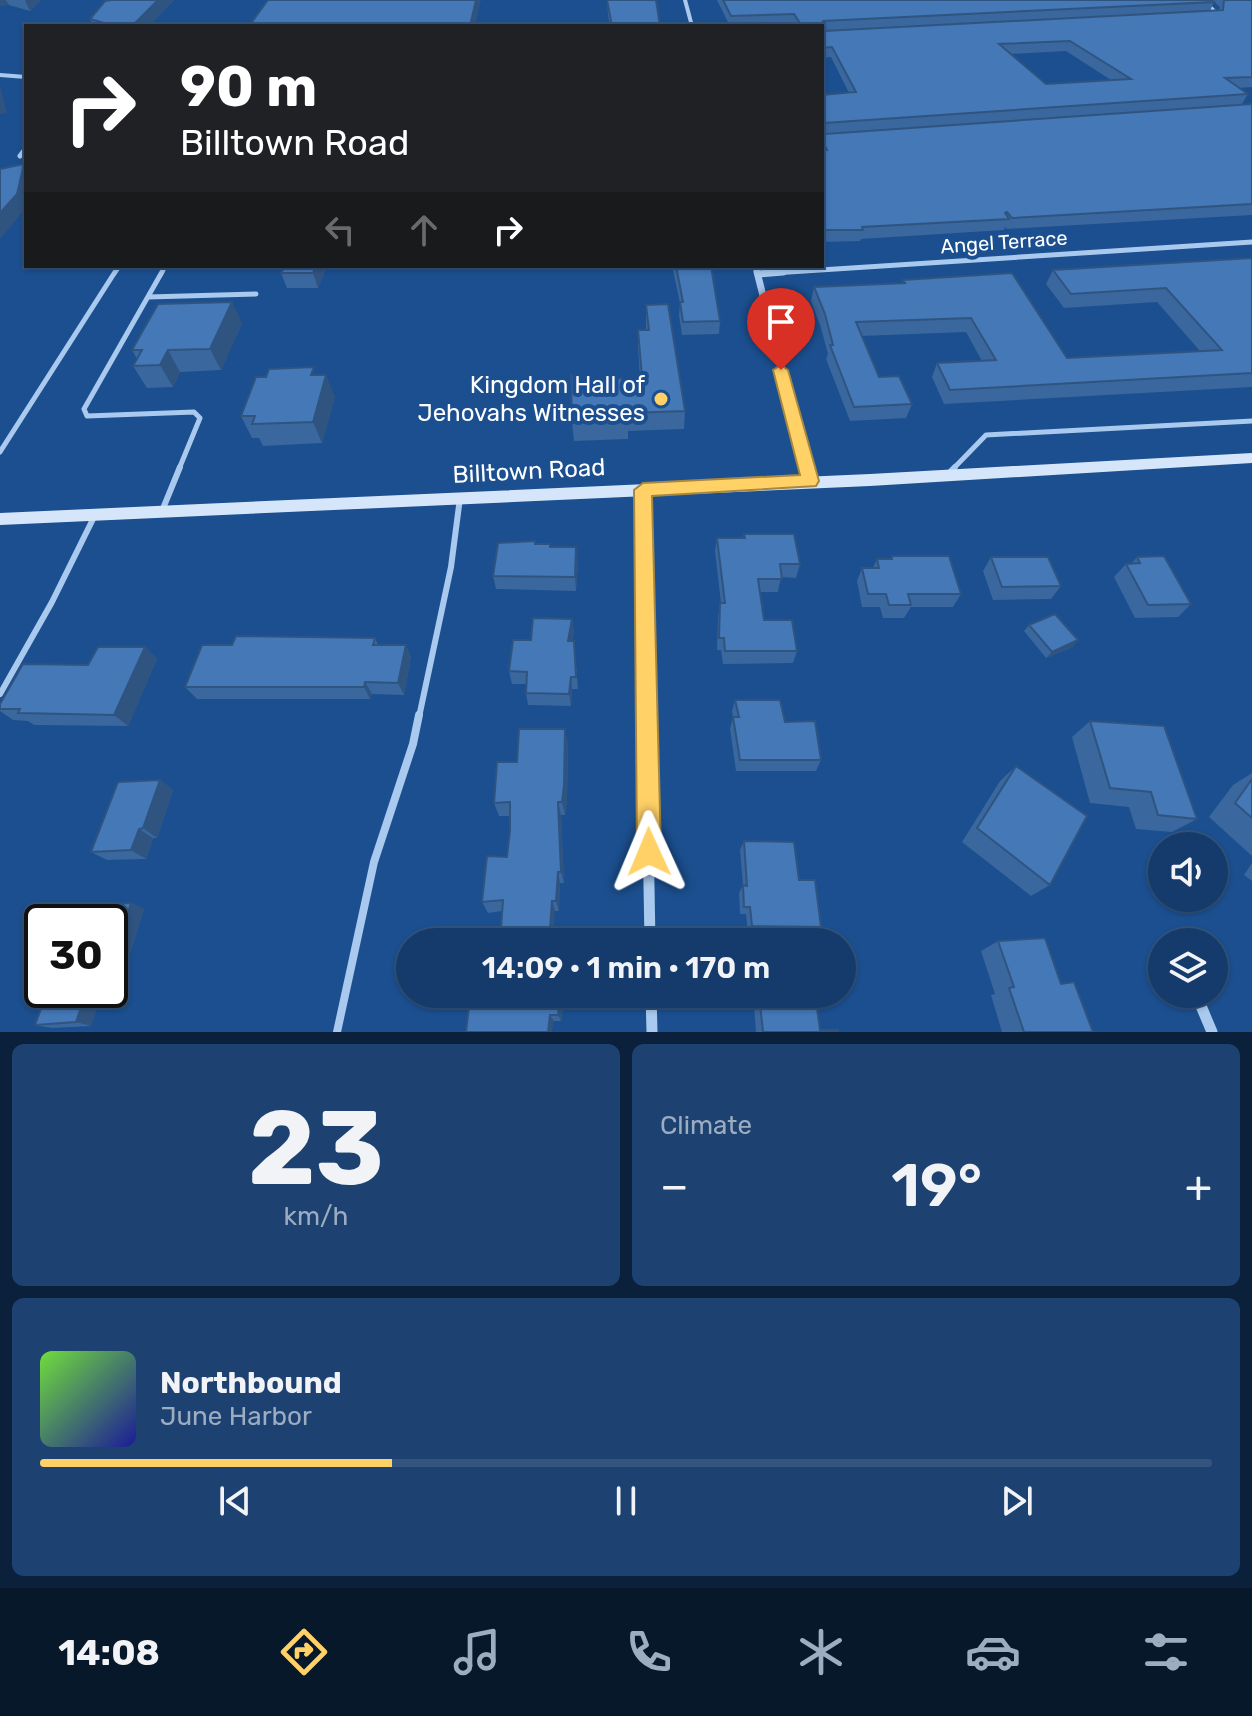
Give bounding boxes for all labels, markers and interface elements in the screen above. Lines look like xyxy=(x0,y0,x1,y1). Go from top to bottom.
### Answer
text: 90 m xyxy=(180,54,317,120)
icon: right xyxy=(48,56,152,160)
text: Billtown Road xyxy=(180,121,409,164)
icon: left xyxy=(318,208,362,252)
icon: ahead xyxy=(402,208,446,252)
icon: right xyxy=(486,208,530,252)
street label: Angel Terrace xyxy=(940,226,1068,258)
pin xyxy=(747,288,815,370)
icon: arrive xyxy=(759,300,803,344)
place label: Kingdom Hall of Jehovahs Witnesses xyxy=(417,371,646,427)
marker: Kingdom Hall of Jehovahs Witnesses xyxy=(652,390,670,408)
street label: Billtown Road xyxy=(452,453,606,489)
position arrow xyxy=(607,810,691,894)
map controls xyxy=(1148,832,1228,1008)
button: sound xyxy=(1148,832,1228,912)
speed limit sign: 30 xyxy=(24,904,128,1008)
button: layers xyxy=(1148,928,1228,1008)
text: 14:09 · 1 min · 170 m xyxy=(482,950,770,986)
text: 23 xyxy=(248,1087,384,1210)
text: Climate xyxy=(660,1110,752,1141)
text: 19° xyxy=(891,1150,982,1221)
text: − xyxy=(660,1160,689,1212)
text: + xyxy=(1185,1160,1212,1212)
text: km/h xyxy=(284,1201,348,1232)
text: Northbound xyxy=(160,1365,342,1401)
text: June Harbor xyxy=(160,1401,312,1432)
icon: previous xyxy=(213,1479,257,1523)
icon: pause xyxy=(604,1479,648,1523)
icon: next xyxy=(995,1479,1039,1523)
icon: directions xyxy=(276,1624,332,1680)
icon: music xyxy=(449,1624,505,1680)
icon: phone xyxy=(621,1624,677,1680)
icon: climate xyxy=(793,1624,849,1680)
icon: car xyxy=(965,1624,1021,1680)
icon: filters xyxy=(1138,1624,1194,1680)
text: 14:08 xyxy=(58,1631,160,1674)

